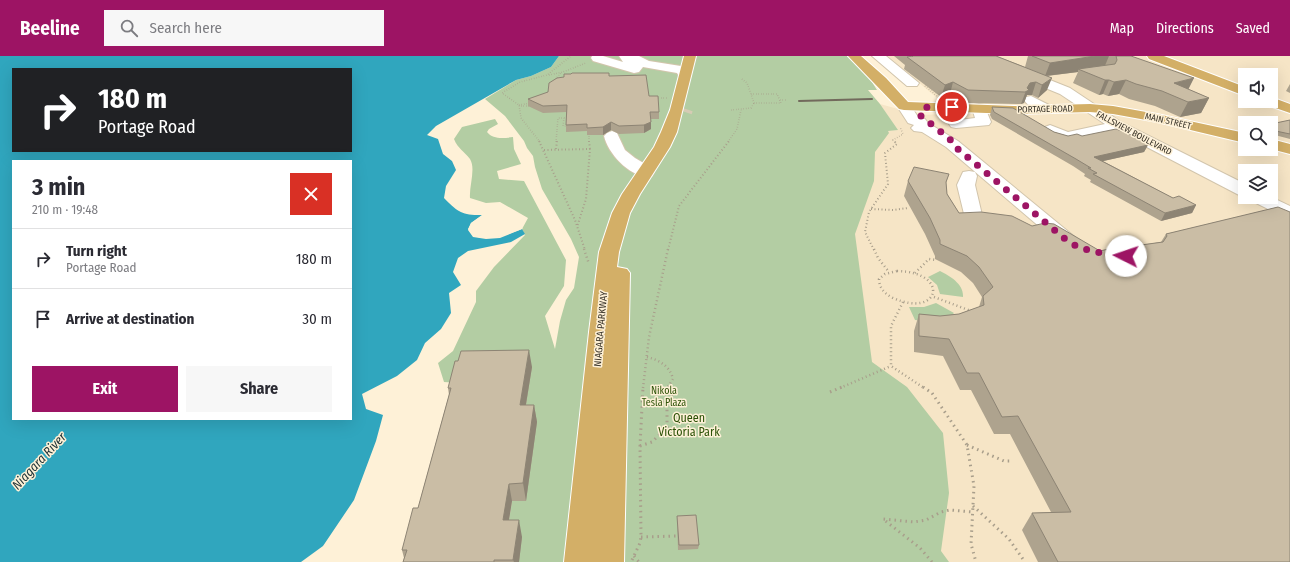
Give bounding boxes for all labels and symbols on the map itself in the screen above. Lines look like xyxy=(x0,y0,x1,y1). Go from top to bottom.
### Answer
pin xyxy=(935,90,969,124)
street label: PORTAGE ROAD xyxy=(1017,104,1073,114)
street label: FALLSVIEW BOULEVARD xyxy=(1095,109,1173,157)
street label: MAIN STREET xyxy=(1144,111,1193,131)
position arrow xyxy=(1105,235,1147,277)
street label: NIAGARA PARKWAY xyxy=(592,291,610,367)
park label: Nikola Tesla Plaza xyxy=(642,385,686,409)
park label: Queen Victoria Park xyxy=(658,411,720,439)
water label: Niagara River xyxy=(9,429,69,492)

